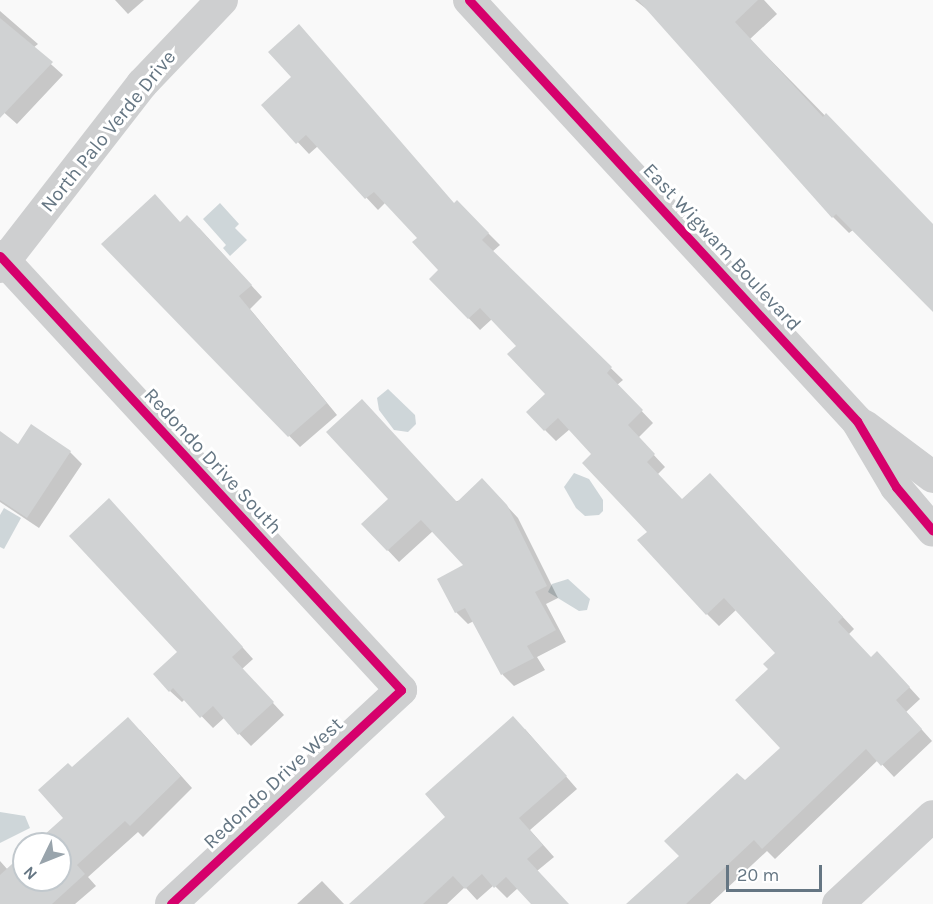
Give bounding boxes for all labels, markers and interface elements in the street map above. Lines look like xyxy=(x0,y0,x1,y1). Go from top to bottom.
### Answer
street label: North Palo Verde Drive xyxy=(35,45,181,217)
street label: East Wigwam Boulevard xyxy=(638,158,806,336)
street label: Redondo Drive South xyxy=(139,383,287,539)
street label: Redondo Drive West xyxy=(198,712,348,854)
north arrow xyxy=(12,832,72,892)
scale bar xyxy=(729,853,825,891)
text: N xyxy=(19,863,41,884)
text: 20 m xyxy=(737,864,779,886)

